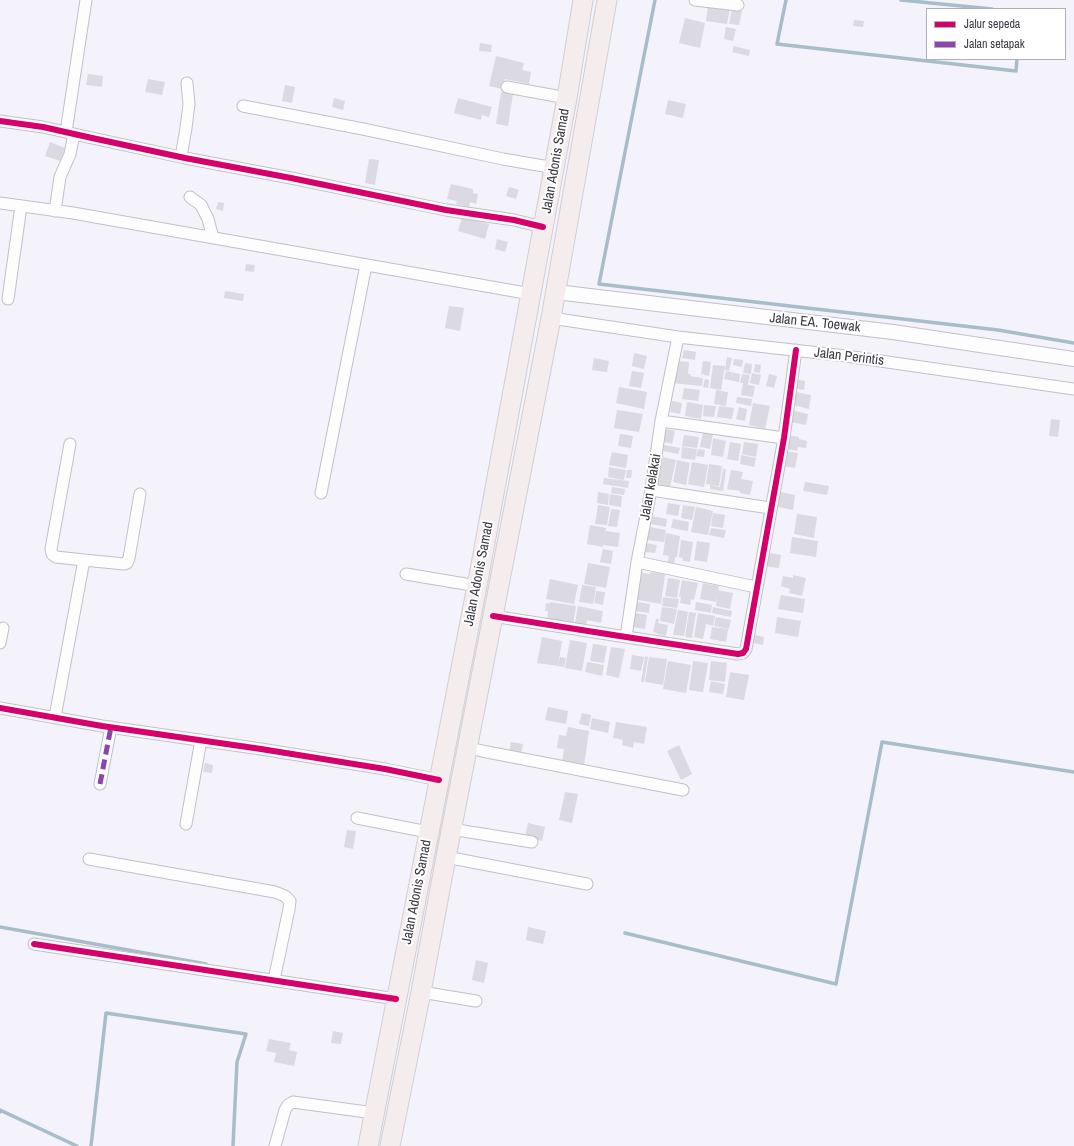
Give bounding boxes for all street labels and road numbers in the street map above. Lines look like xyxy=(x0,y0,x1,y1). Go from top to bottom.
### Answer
street label: Jalan Adonis Samad xyxy=(539,107,573,215)
street label: Jalan EA. Toewak xyxy=(769,310,861,336)
street label: Jalan Perintis xyxy=(813,344,885,370)
street label: Jalan kelakai xyxy=(637,453,665,521)
street label: Jalan Adonis Samad xyxy=(461,520,497,628)
street label: Jalan Adonis Samad xyxy=(399,838,435,946)

